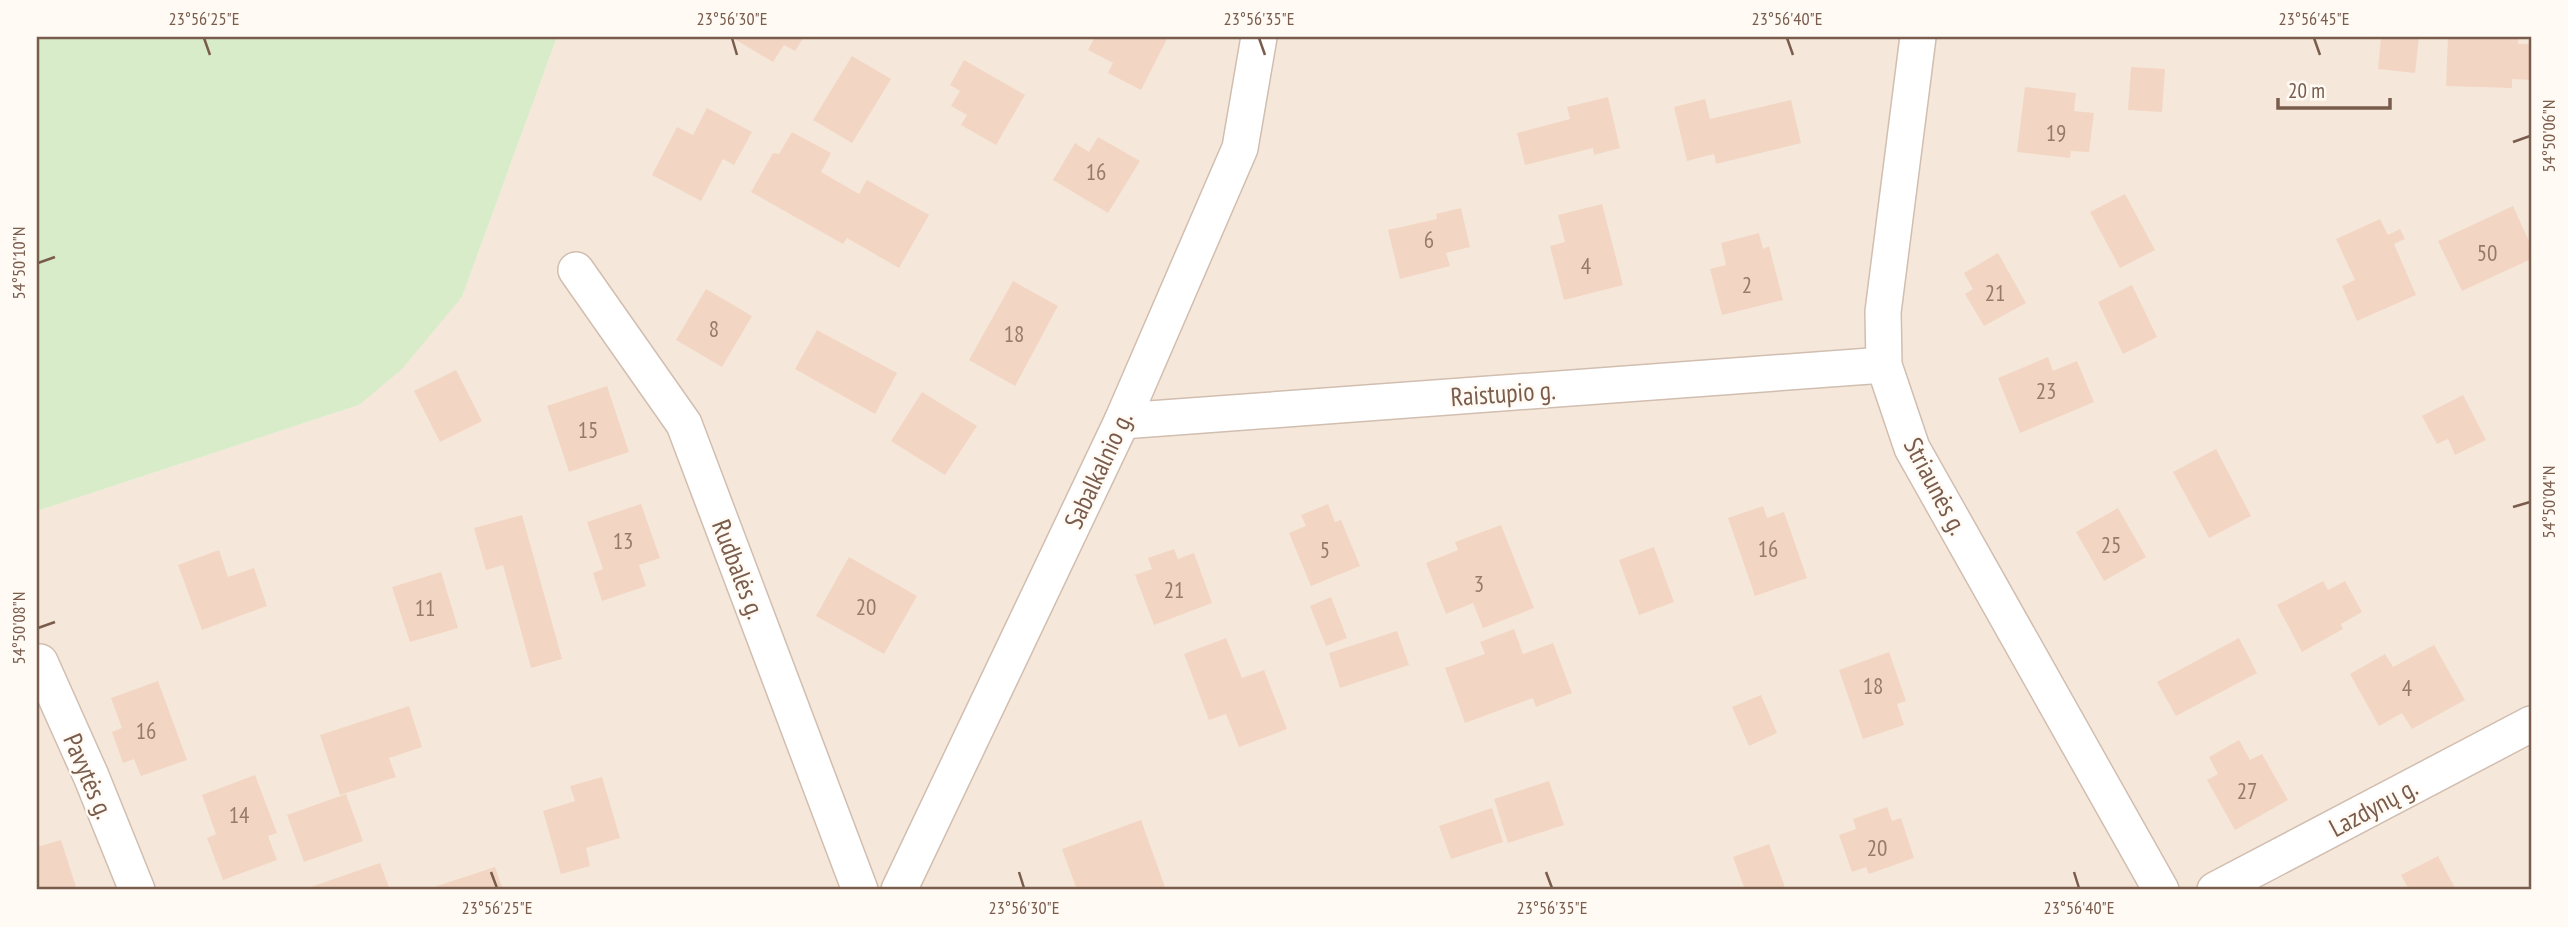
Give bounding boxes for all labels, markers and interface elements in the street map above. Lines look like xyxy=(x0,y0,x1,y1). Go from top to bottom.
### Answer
text: 23°56'25"E xyxy=(169,7,239,30)
text: 23°56'30"E xyxy=(697,7,767,30)
text: 23°56'35"E xyxy=(1224,7,1294,30)
text: 23°56'40"E xyxy=(1752,7,1822,30)
text: 23°56'45"E xyxy=(2279,7,2349,30)
scale bar xyxy=(2278,66,2390,110)
text: 20 m xyxy=(2288,77,2325,104)
text: 54°50'06"N xyxy=(2537,100,2560,172)
house number: 19 xyxy=(2046,118,2066,147)
house number: 16 xyxy=(1086,157,1106,186)
house number: 6 xyxy=(1424,225,1434,254)
text: 54°50'10"N xyxy=(7,227,30,299)
house number: 50 xyxy=(2477,238,2497,267)
house number: 4 xyxy=(1581,251,1591,280)
house number: 2 xyxy=(1742,270,1752,299)
house number: 21 xyxy=(1985,278,2005,307)
house number: 8 xyxy=(709,314,719,343)
house number: 18 xyxy=(1004,319,1024,348)
street label: Raistupio g. xyxy=(1449,373,1557,413)
house number: 23 xyxy=(2036,376,2056,405)
street label: Sabalkalnio g. xyxy=(1057,406,1139,534)
house number: 15 xyxy=(578,415,598,444)
street label: Striaunės g. xyxy=(1897,432,1975,540)
text: 54°50'04"N xyxy=(2537,466,2560,538)
street label: Rudbalės g. xyxy=(705,515,773,623)
house number: 13 xyxy=(613,526,633,555)
house number: 25 xyxy=(2101,530,2121,559)
house number: 16 xyxy=(1758,534,1778,563)
house number: 5 xyxy=(1320,535,1330,564)
house number: 3 xyxy=(1474,569,1484,598)
house number: 21 xyxy=(1164,575,1184,604)
text: 54°50'08"N xyxy=(7,592,30,664)
house number: 20 xyxy=(856,592,876,621)
house number: 11 xyxy=(415,593,435,622)
house number: 18 xyxy=(1863,671,1883,700)
house number: 4 xyxy=(2402,673,2412,702)
house number: 16 xyxy=(136,716,156,745)
street label: Pavytės g. xyxy=(56,728,122,824)
street label: Lazdynų g. xyxy=(2323,770,2423,844)
house number: 27 xyxy=(2237,776,2257,805)
house number: 14 xyxy=(229,800,249,829)
house number: 20 xyxy=(1867,833,1887,862)
text: 23°56'25"E xyxy=(462,896,532,919)
text: 23°56'30"E xyxy=(989,896,1059,919)
text: 23°56'35"E xyxy=(1517,896,1587,919)
text: 23°56'40"E xyxy=(2044,896,2114,919)

